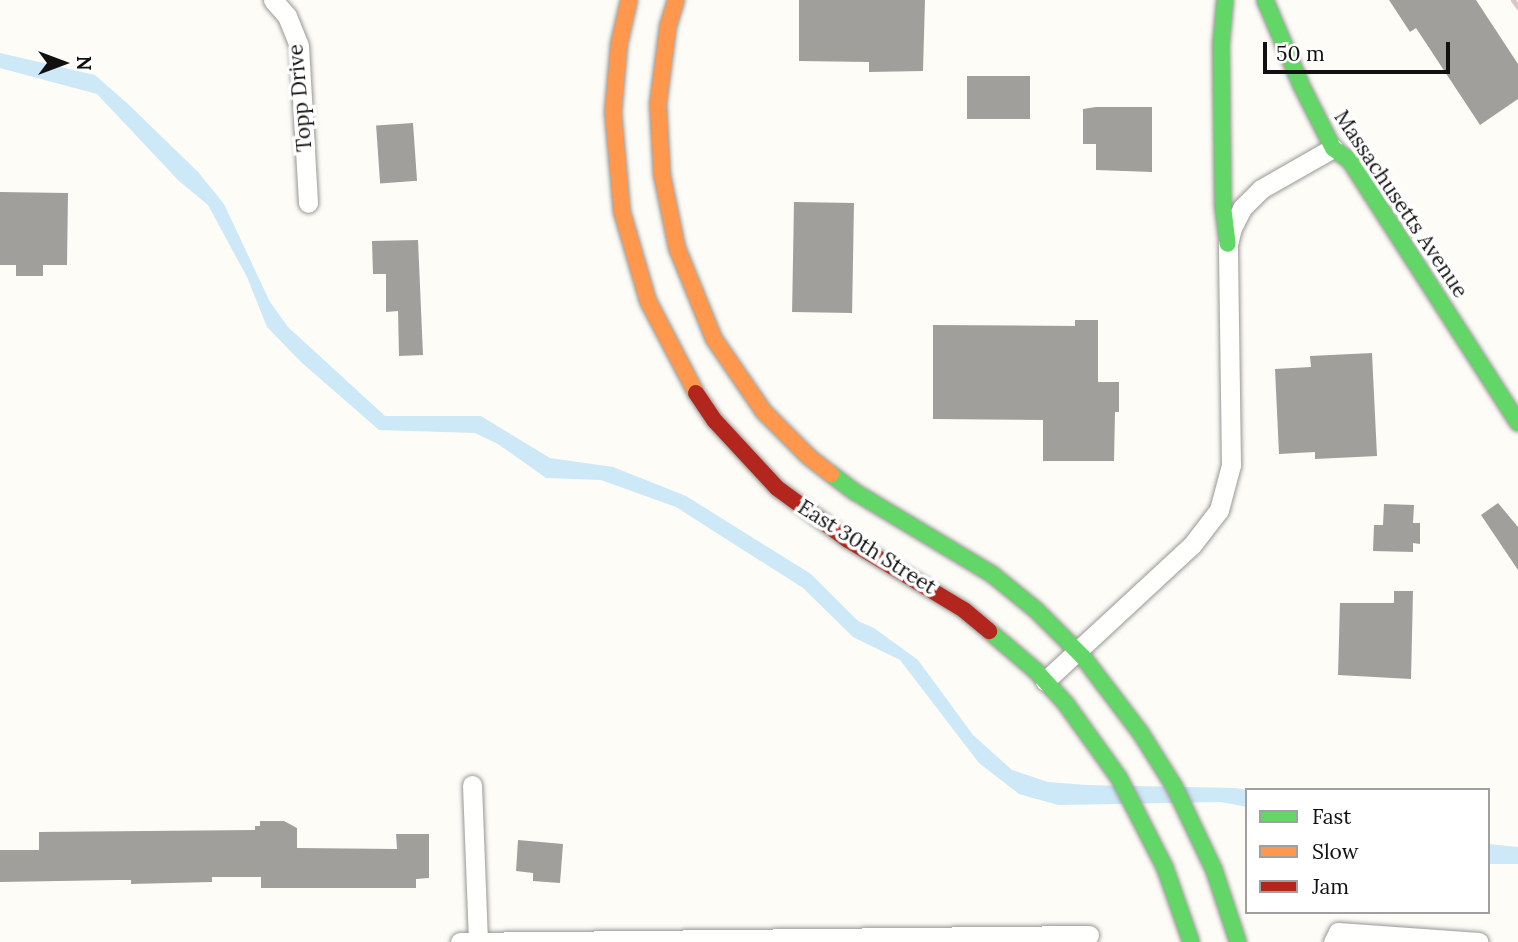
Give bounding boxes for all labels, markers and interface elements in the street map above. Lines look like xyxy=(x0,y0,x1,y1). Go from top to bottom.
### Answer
north arrow xyxy=(28,28,98,98)
scale bar xyxy=(1266,28,1453,72)
text: 50 m xyxy=(1276,40,1325,67)
street label: Topp Drive xyxy=(283,43,317,153)
text: N xyxy=(72,56,96,70)
street label: Massachusetts Avenue xyxy=(1329,106,1473,302)
street label: East 30th Street xyxy=(793,495,941,599)
legend xyxy=(1245,788,1490,914)
text: Fast xyxy=(1312,803,1351,830)
text: Slow xyxy=(1312,838,1359,865)
text: Jam xyxy=(1312,873,1349,900)

